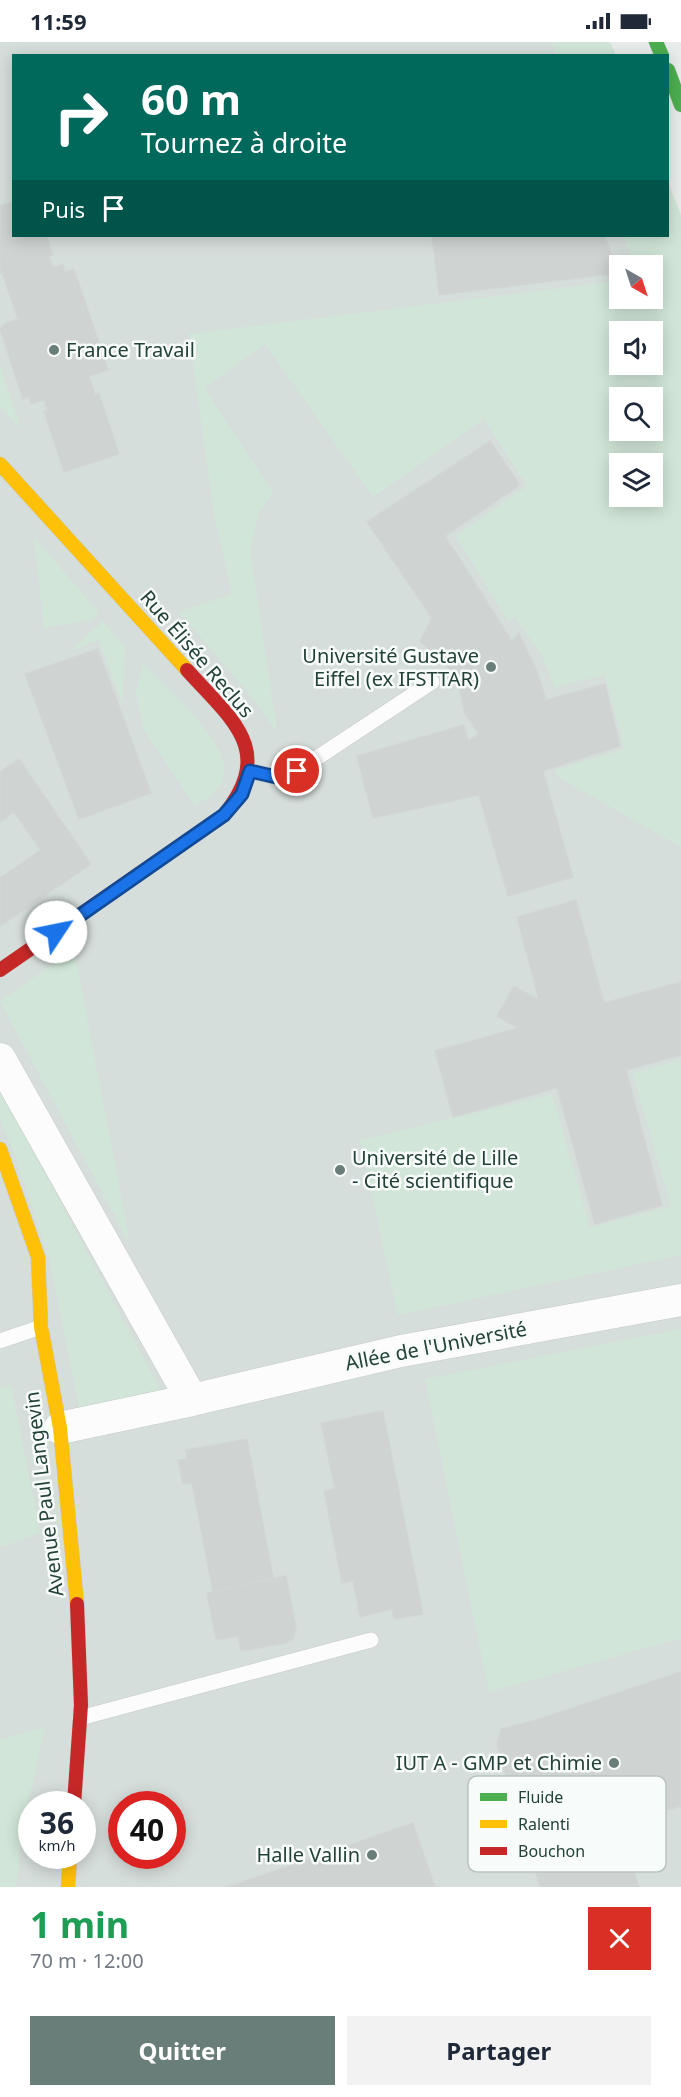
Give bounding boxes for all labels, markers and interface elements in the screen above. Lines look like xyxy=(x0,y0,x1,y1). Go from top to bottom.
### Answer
text: 11:59 xyxy=(30,6,87,36)
text: 60 m xyxy=(141,70,241,127)
icon: right xyxy=(42,78,120,156)
text: Tournez à droite xyxy=(141,124,347,161)
icon: arrive xyxy=(97,192,130,225)
text: Puis xyxy=(42,194,85,224)
north arrow xyxy=(609,255,663,309)
map controls xyxy=(609,255,663,507)
button: sound xyxy=(609,321,663,375)
place label: France Travail xyxy=(66,336,195,363)
marker: France Travail xyxy=(47,343,61,357)
button: search xyxy=(609,387,663,441)
button: layers xyxy=(609,453,663,507)
street label: Rue Élisée Reclus xyxy=(135,584,260,723)
place label: Université Gustave Eiffel (ex IFSTTAR) xyxy=(302,642,479,692)
marker: Université Gustave Eiffel (ex IFSTTAR) xyxy=(484,660,498,674)
pin xyxy=(271,745,322,796)
icon: arrive xyxy=(280,754,313,787)
position arrow xyxy=(24,900,88,964)
place label: Université de Lille ‐ Cité scientifique xyxy=(352,1144,518,1194)
marker: Université de Lille ‐ Cité scientifique xyxy=(333,1163,347,1177)
street label: Allée de l'Université xyxy=(343,1315,529,1376)
street label: Avenue Paul Langevin xyxy=(18,1390,69,1598)
place label: IUT A - GMP et Chimie xyxy=(396,1749,602,1776)
marker: IUT A - GMP et Chimie xyxy=(607,1756,621,1770)
legend xyxy=(468,1776,666,1872)
text: Fluide xyxy=(518,1786,563,1808)
speed limit sign: 40 xyxy=(108,1791,186,1869)
text: 36 xyxy=(40,1802,74,1843)
text: Ralenti xyxy=(518,1813,570,1835)
text: km/h xyxy=(39,1835,75,1855)
text: Bouchon xyxy=(518,1840,585,1862)
place label: Halle Vallin xyxy=(257,1841,360,1868)
marker: Halle Vallin xyxy=(365,1848,379,1862)
text: 1 min xyxy=(30,1900,129,1949)
button: close xyxy=(588,1907,651,1970)
text: 70 m · 12:00 xyxy=(30,1947,144,1974)
button: Quitter xyxy=(30,2016,335,2085)
button: Partager xyxy=(347,2016,651,2085)

